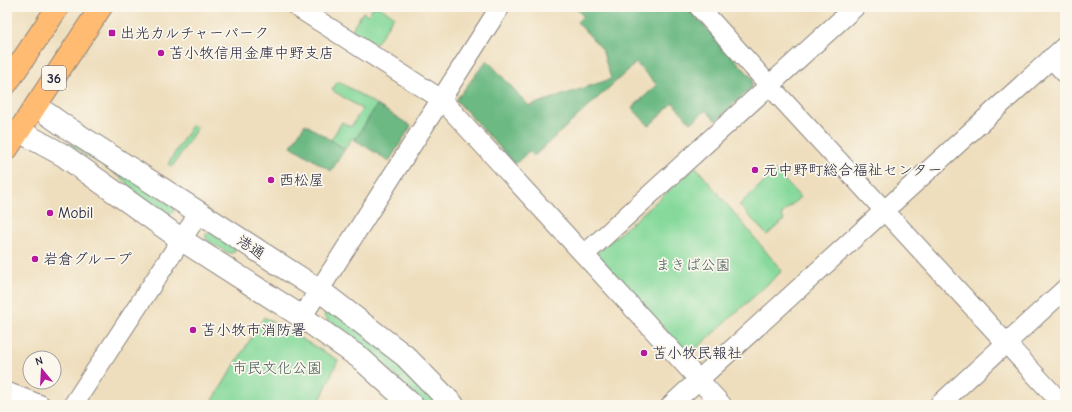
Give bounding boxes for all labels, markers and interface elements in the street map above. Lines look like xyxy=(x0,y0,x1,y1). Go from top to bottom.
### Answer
place label: 出光カルチャーパーク xyxy=(120,24,269,42)
marker: 出光カルチャーパーク xyxy=(107,28,117,38)
place label: 苫小牧信用金庫中野支店 xyxy=(169,44,334,62)
marker: 苫小牧信用金庫中野支店 xyxy=(156,48,166,58)
road number: 36 xyxy=(42,66,66,90)
place label: 元中野町総合福祉センター xyxy=(763,161,942,179)
marker: 元中野町総合福祉センター xyxy=(750,165,760,175)
place label: 西松屋 xyxy=(279,171,324,189)
marker: 西松屋 xyxy=(266,175,276,185)
place label: Mobil xyxy=(58,204,93,222)
marker: Mobil xyxy=(45,208,55,218)
street label: 港通 xyxy=(234,231,268,263)
place label: 岩倉グループ xyxy=(43,250,132,268)
marker: 岩倉グループ xyxy=(30,254,40,264)
park label: まきば公園 xyxy=(655,256,731,274)
place label: 苫小牧市消防署 xyxy=(201,321,306,339)
marker: 苫小牧市消防署 xyxy=(188,325,198,335)
place label: 苫小牧民報社 xyxy=(652,344,742,362)
marker: 苫小牧民報社 xyxy=(639,348,649,358)
north arrow xyxy=(22,350,62,390)
text: N xyxy=(34,354,44,368)
park label: 市民文化公園 xyxy=(232,359,322,377)

